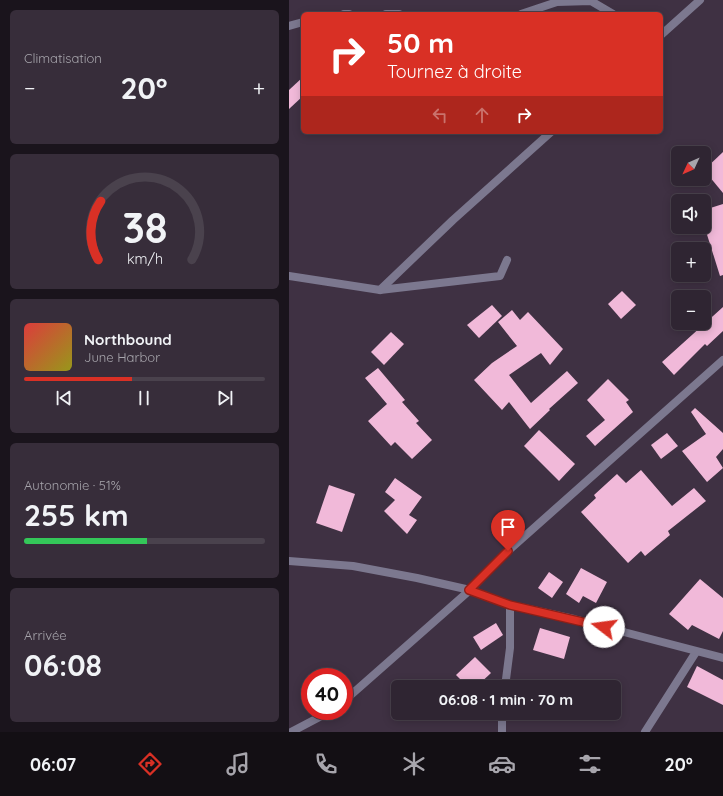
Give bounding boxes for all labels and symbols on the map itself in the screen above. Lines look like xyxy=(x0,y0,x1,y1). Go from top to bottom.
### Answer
north arrow xyxy=(671,146,711,186)
pin xyxy=(491,510,525,551)
position arrow xyxy=(583,606,625,648)
speed limit sign: 40 xyxy=(301,668,353,720)

